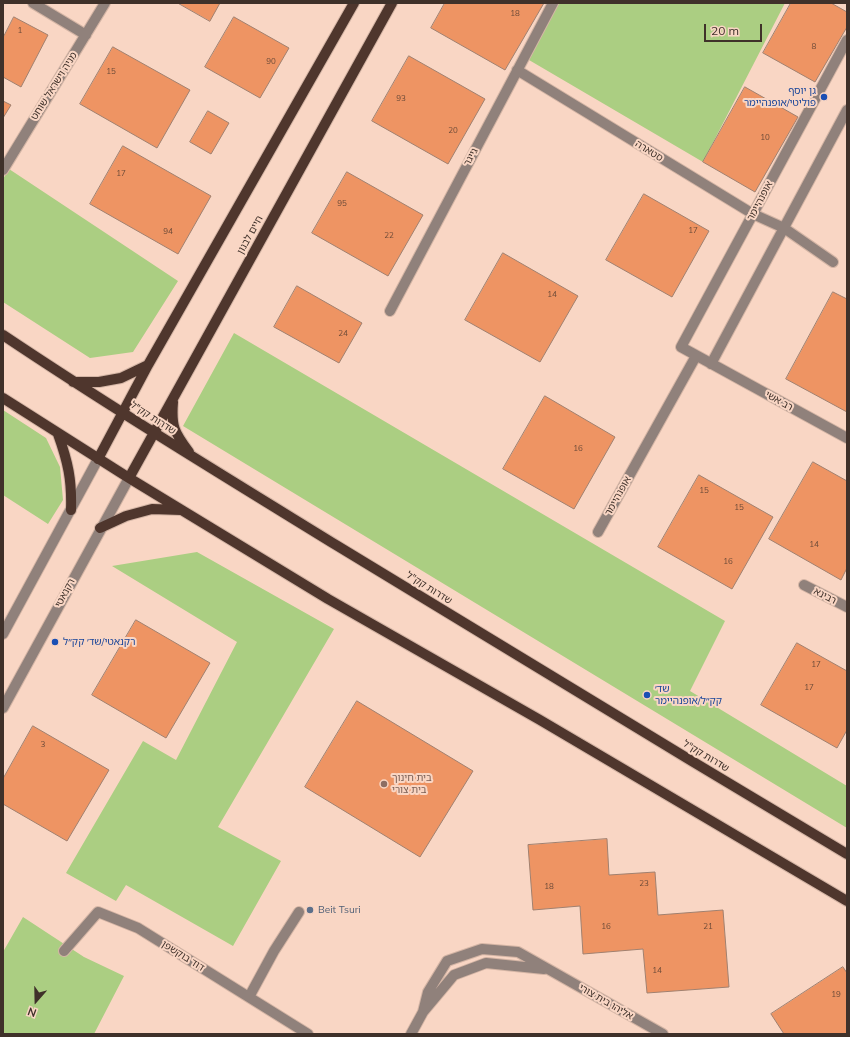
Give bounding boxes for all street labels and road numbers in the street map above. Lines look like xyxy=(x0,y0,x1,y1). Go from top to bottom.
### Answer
street label: מניה וישראל שוחט xyxy=(28,50,80,122)
street label: סטארה xyxy=(633,138,665,164)
street label: גייגר xyxy=(461,146,481,168)
street label: אופנהיימר xyxy=(745,179,775,223)
street label: חיים לבנון xyxy=(234,214,266,256)
street label: רב אשי xyxy=(763,389,795,413)
street label: שדרות קק"ל xyxy=(128,399,178,437)
street label: אופנהיימר xyxy=(602,474,634,518)
street label: שדרות קק"ל xyxy=(404,569,454,607)
street label: רקנאטי xyxy=(52,577,78,609)
street label: רבינא xyxy=(812,585,838,607)
street label: שדרות קק"ל xyxy=(681,738,731,774)
street label: דוד בוקשפן xyxy=(159,938,207,974)
street label: אליהו בית צורי xyxy=(577,982,635,1022)

